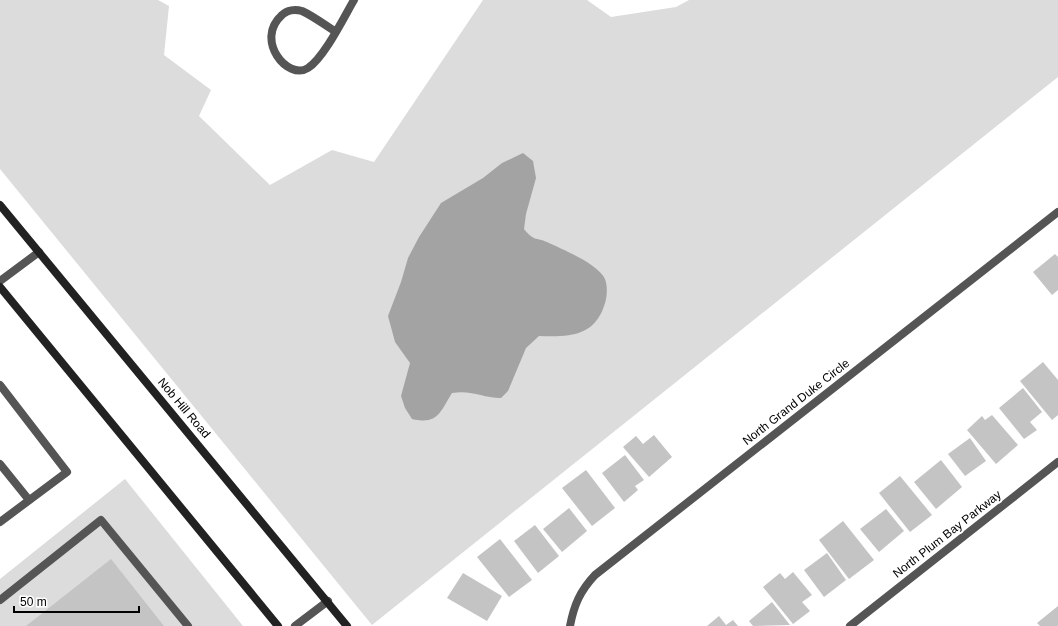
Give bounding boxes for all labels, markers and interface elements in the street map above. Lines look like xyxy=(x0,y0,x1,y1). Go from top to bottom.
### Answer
street label: North Grand Duke Circle xyxy=(740,356,852,448)
street label: Nob Hill Road xyxy=(155,375,213,441)
street label: North Plum Bay Parkway xyxy=(890,487,1004,581)
scale bar xyxy=(14,588,139,614)
text: 50 m xyxy=(20,595,47,609)

